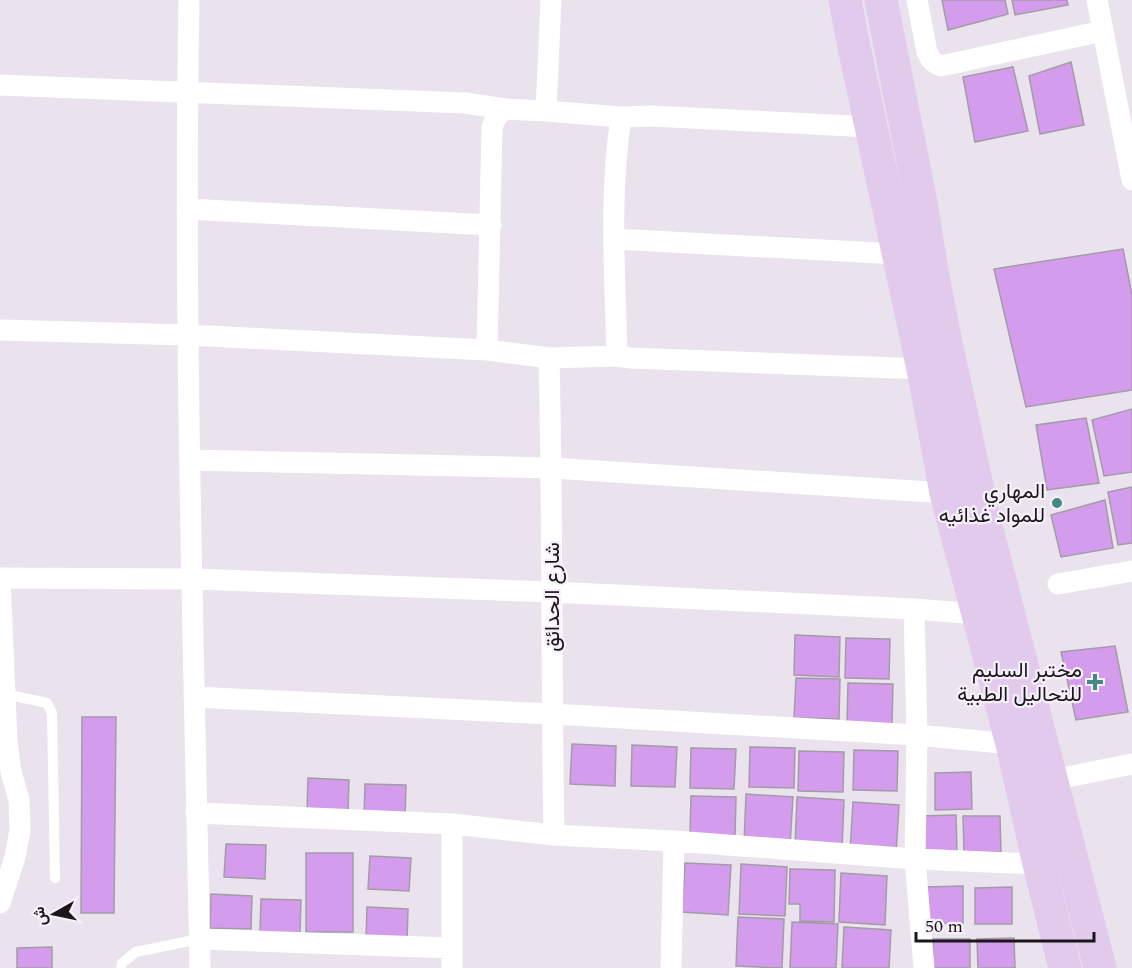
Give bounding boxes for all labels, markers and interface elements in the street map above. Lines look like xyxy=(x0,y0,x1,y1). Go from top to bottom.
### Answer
place label: المهاري للمواد غذائيه xyxy=(939,476,1045,532)
marker: المهاري للمواد غذائيه xyxy=(1050,496,1064,510)
street label: شارع الحدائق xyxy=(537,542,569,652)
place label: مختبر السليم للتحاليل الطبية xyxy=(957,655,1082,711)
marker: مختبر السليم للتحاليل الطبية xyxy=(1086,673,1104,691)
north arrow xyxy=(24,884,84,944)
text: ش xyxy=(27,905,54,928)
scale bar xyxy=(916,905,1094,943)
text: 50 m xyxy=(925,913,963,940)

